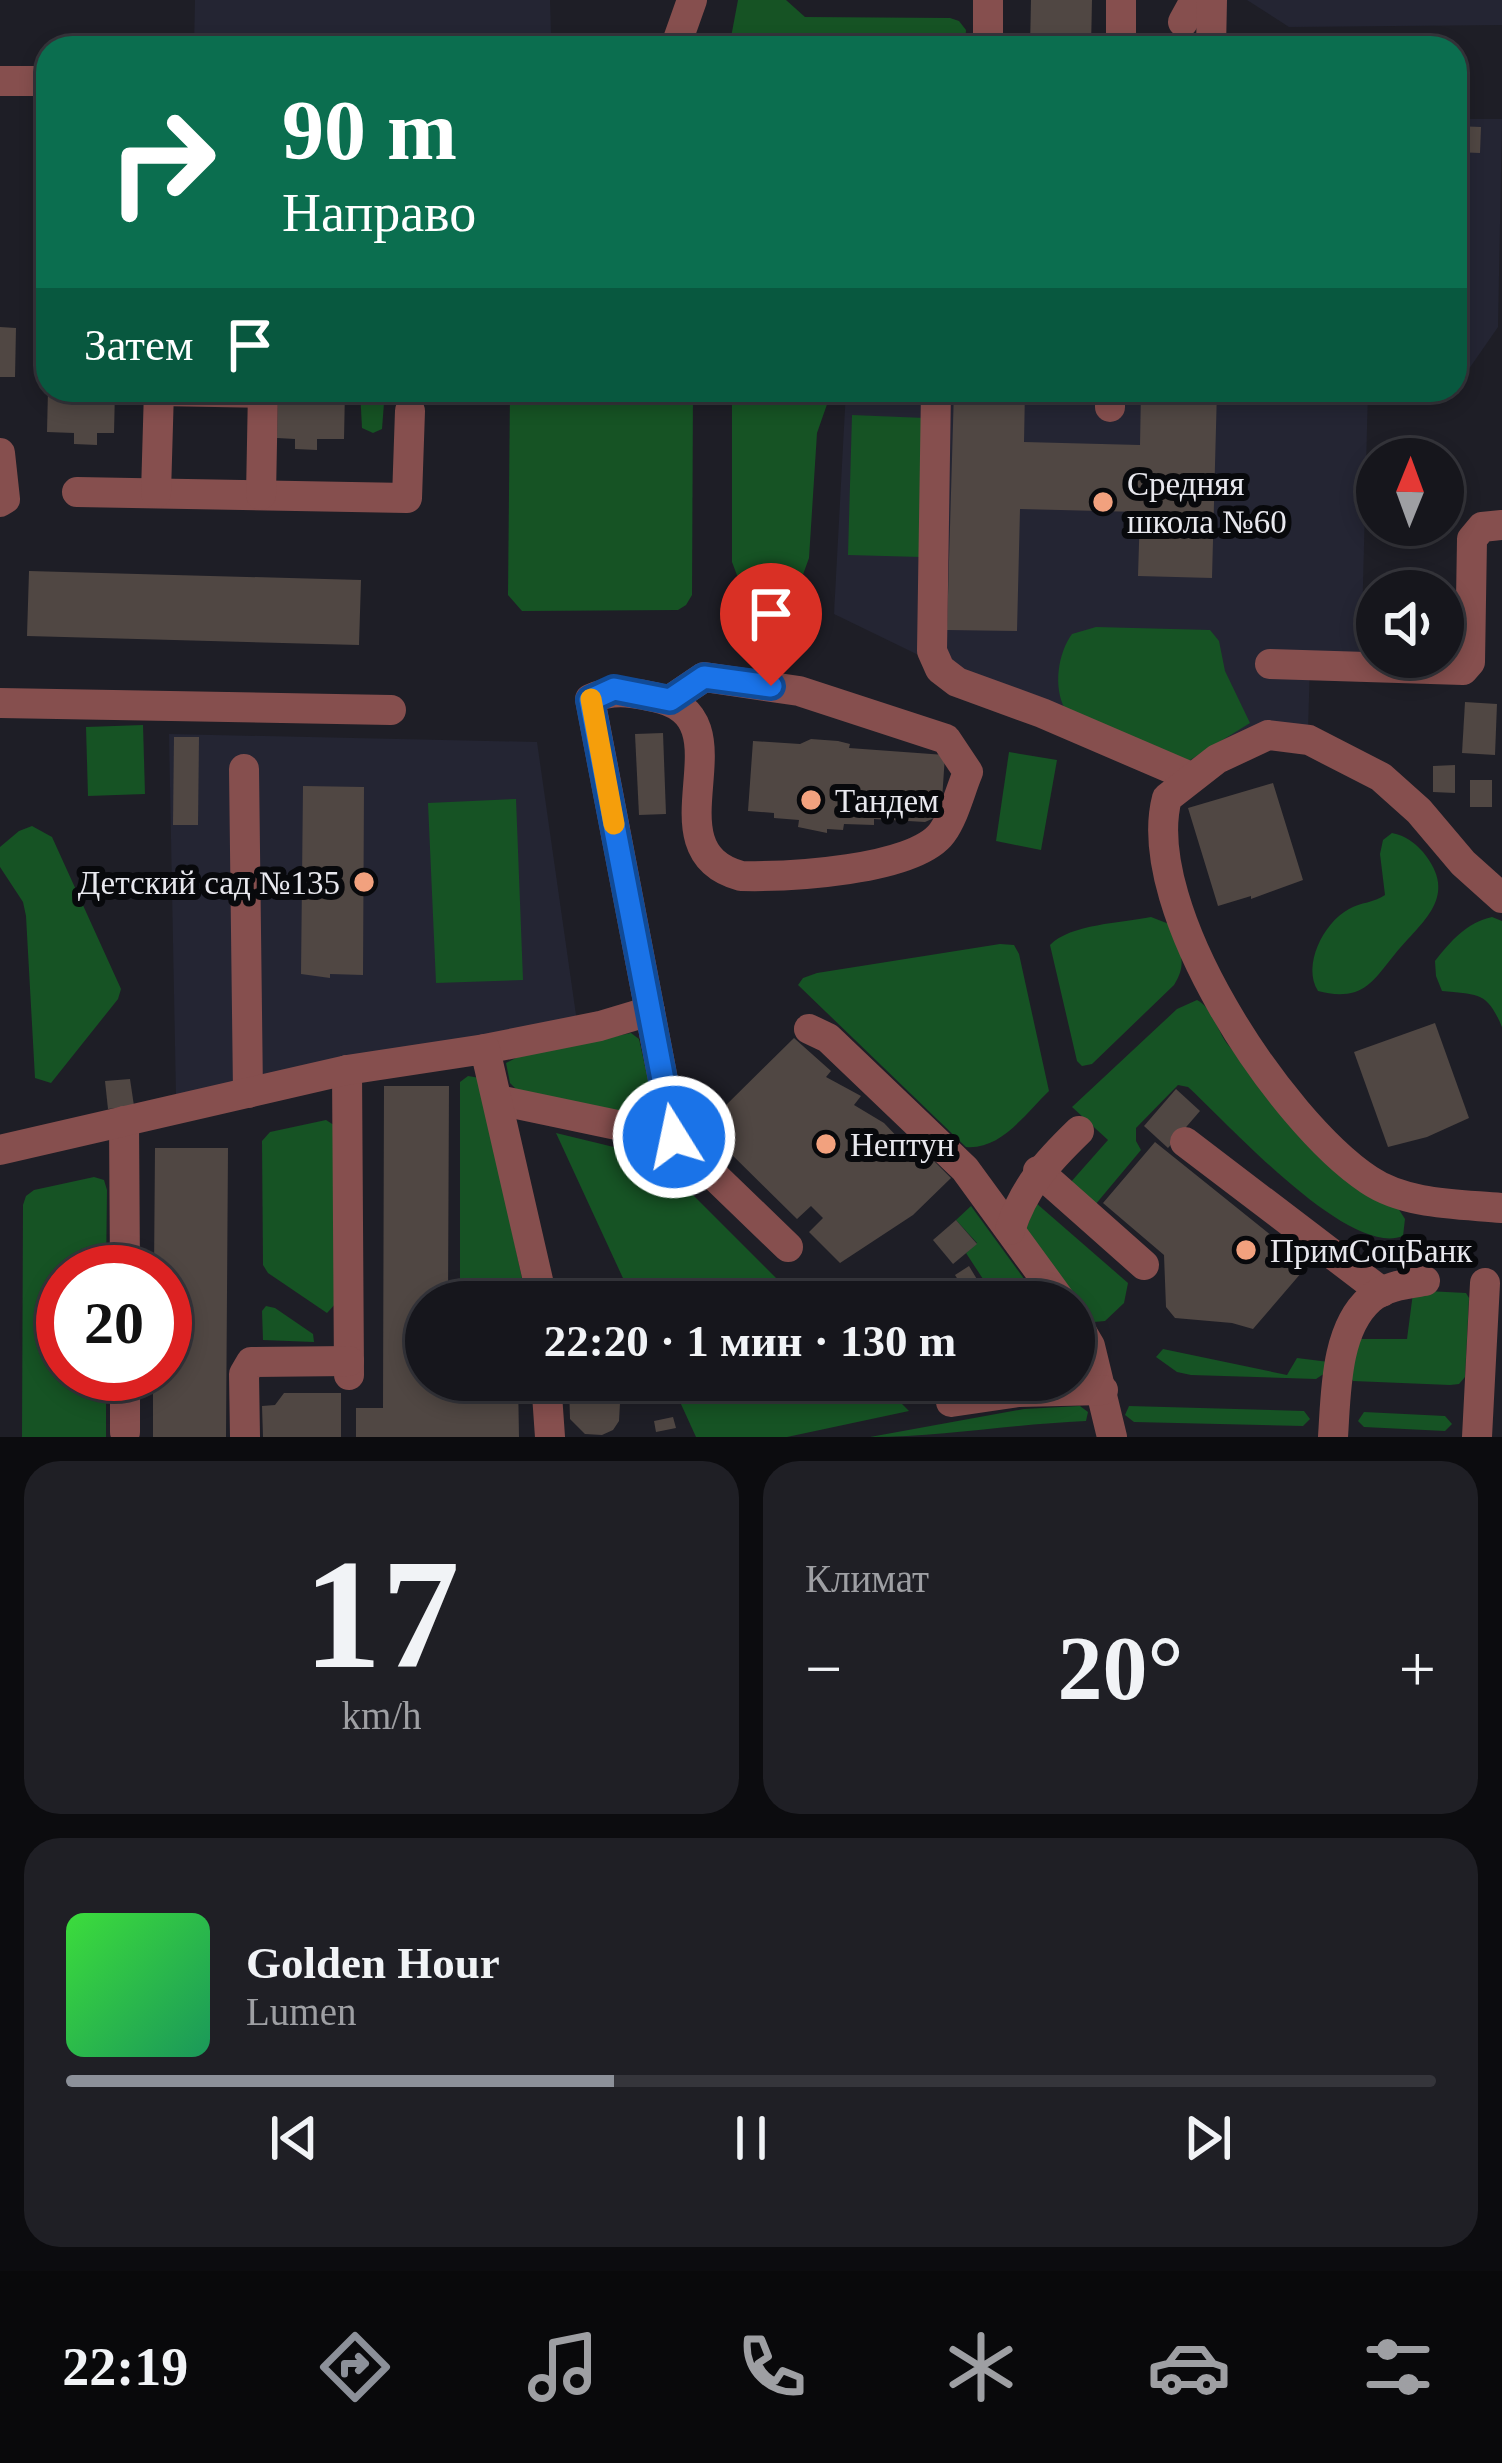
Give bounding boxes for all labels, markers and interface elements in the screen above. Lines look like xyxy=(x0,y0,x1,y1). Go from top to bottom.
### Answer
icon: right xyxy=(84,84,240,240)
text: 90 m xyxy=(282,84,457,177)
text: Направо xyxy=(282,183,476,243)
icon: arrive xyxy=(217,312,283,378)
text: Затем xyxy=(84,320,193,370)
north arrow xyxy=(1356,438,1464,546)
map controls xyxy=(1356,438,1464,678)
place label: Средняя школа №60 xyxy=(1127,466,1287,540)
marker: Средняя школа №60 xyxy=(1090,489,1116,515)
pin xyxy=(720,563,822,686)
button: sound xyxy=(1356,570,1464,678)
icon: arrive xyxy=(738,581,804,647)
place label: Тандем xyxy=(835,783,939,819)
marker: Тандем xyxy=(798,787,824,813)
place label: Детский сад №135 xyxy=(78,865,340,901)
marker: Детский сад №135 xyxy=(351,869,377,895)
position arrow xyxy=(611,1074,737,1200)
place label: Нептун xyxy=(850,1127,954,1163)
marker: Нептун xyxy=(813,1131,839,1157)
place label: ПримСоцБанк xyxy=(1270,1233,1473,1269)
marker: ПримСоцБанк xyxy=(1233,1237,1259,1263)
speed limit sign: 20 xyxy=(36,1245,192,1401)
text: 22:20 · 1 мин · 130 m xyxy=(544,1316,956,1366)
text: 17 xyxy=(304,1528,460,1701)
text: Климат xyxy=(805,1557,929,1600)
text: 20° xyxy=(1058,1619,1184,1718)
text: − xyxy=(805,1632,842,1705)
text: + xyxy=(1399,1632,1436,1705)
text: km/h xyxy=(341,1694,422,1737)
text: Golden Hour xyxy=(246,1938,500,1988)
text: Lumen xyxy=(246,1990,356,2033)
icon: previous xyxy=(261,2105,327,2171)
icon: pause xyxy=(718,2105,784,2171)
icon: next xyxy=(1175,2105,1241,2171)
icon: directions xyxy=(313,2325,397,2409)
icon: music xyxy=(521,2325,605,2409)
icon: phone xyxy=(730,2325,814,2409)
icon: climate xyxy=(939,2325,1023,2409)
icon: car xyxy=(1147,2325,1231,2409)
icon: filters xyxy=(1356,2325,1440,2409)
text: 22:19 xyxy=(62,2337,188,2397)

